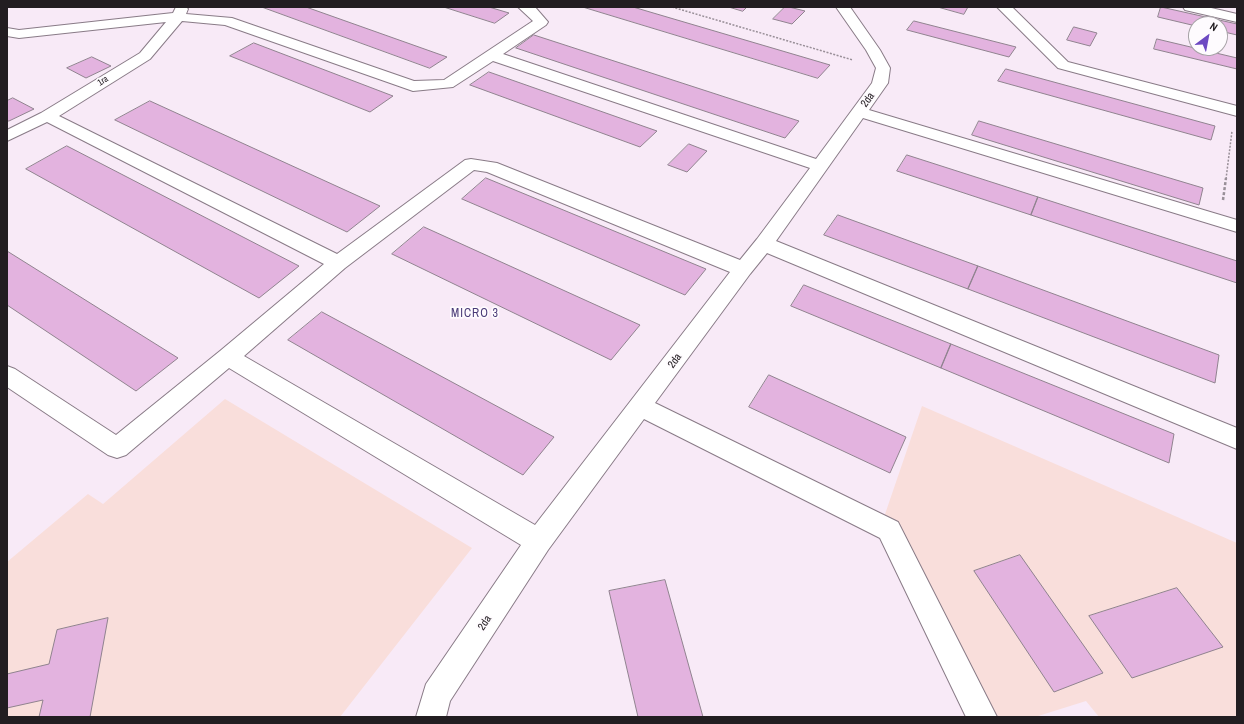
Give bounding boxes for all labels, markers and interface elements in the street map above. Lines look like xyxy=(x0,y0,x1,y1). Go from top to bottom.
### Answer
north arrow xyxy=(1188,16,1228,56)
text: N xyxy=(1207,19,1220,34)
street label: 1ra xyxy=(96,74,110,88)
street label: 2da xyxy=(858,90,878,110)
district label: MICRO 3 xyxy=(451,307,499,321)
street label: 2da xyxy=(665,351,685,371)
street label: 2da xyxy=(475,613,495,633)

